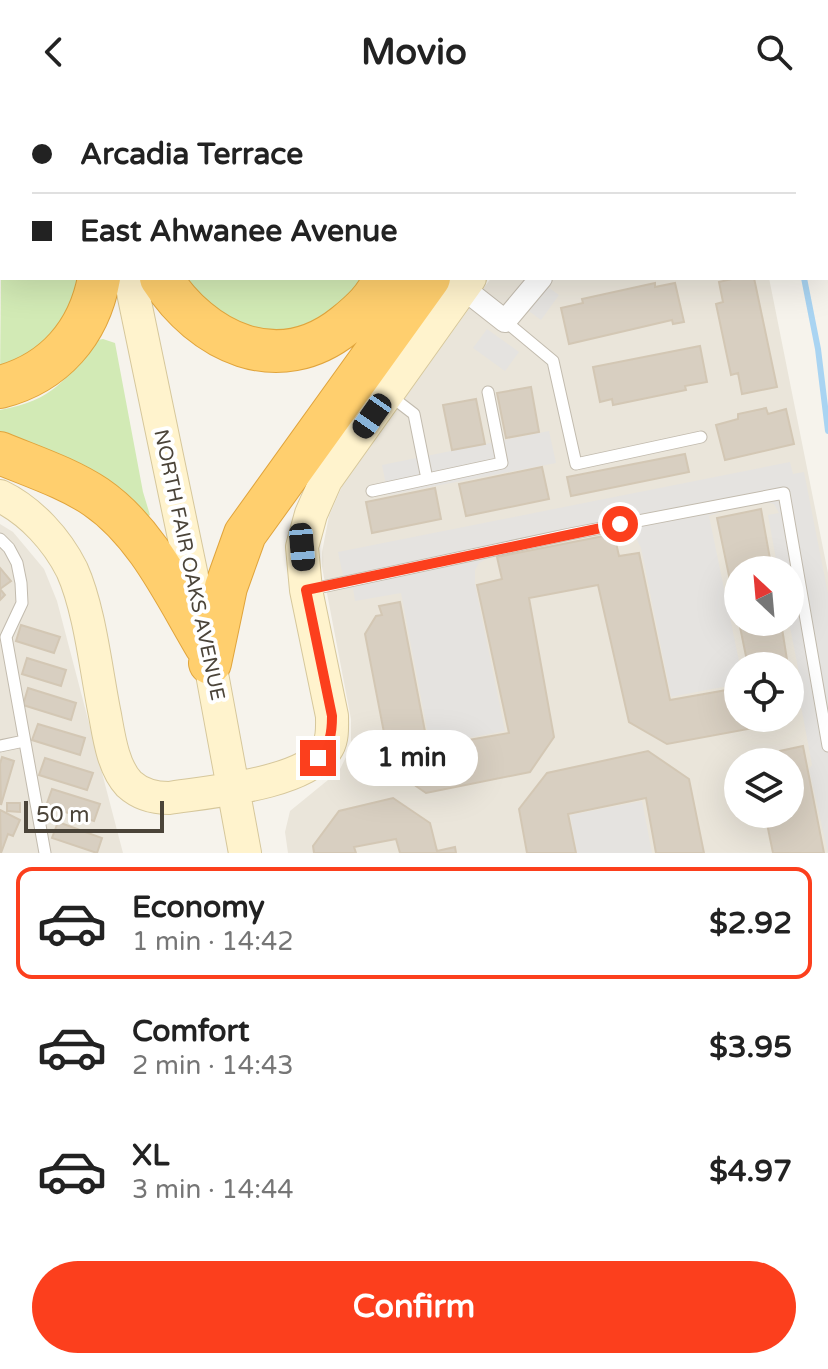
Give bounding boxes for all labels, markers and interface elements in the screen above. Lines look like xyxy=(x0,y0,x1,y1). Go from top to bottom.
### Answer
icon: back xyxy=(32,30,76,74)
icon: search xyxy=(752,30,796,74)
text: Movio xyxy=(361,31,467,74)
text: Arcadia Terrace xyxy=(80,136,303,173)
text: East Ahwanee Avenue xyxy=(80,213,397,250)
car xyxy=(348,389,396,443)
street label: NORTH FAIR OAKS AVENUE xyxy=(149,427,229,703)
route start xyxy=(602,506,638,542)
car xyxy=(288,522,316,572)
north arrow xyxy=(724,556,804,636)
map controls xyxy=(724,556,804,828)
button: locate xyxy=(724,652,804,732)
callout: 1 min xyxy=(346,730,478,786)
route end xyxy=(300,740,336,776)
text: 1 min xyxy=(377,742,447,773)
button: layers xyxy=(724,748,804,828)
scale bar xyxy=(24,797,164,833)
text: 50 m xyxy=(36,802,90,828)
icon: car xyxy=(36,887,108,959)
text: Economy xyxy=(132,889,265,926)
text: $2.92 xyxy=(709,905,792,942)
text: 1 min · 14:42 xyxy=(132,926,294,957)
icon: car xyxy=(36,1011,108,1083)
text: Comfort xyxy=(132,1013,250,1050)
text: $3.95 xyxy=(709,1029,792,1066)
text: 2 min · 14:43 xyxy=(132,1050,294,1081)
icon: car xyxy=(36,1135,108,1207)
text: XL xyxy=(132,1137,169,1174)
text: $4.97 xyxy=(709,1153,792,1190)
text: 3 min · 14:44 xyxy=(132,1174,294,1205)
button: Confirm xyxy=(32,1261,796,1353)

